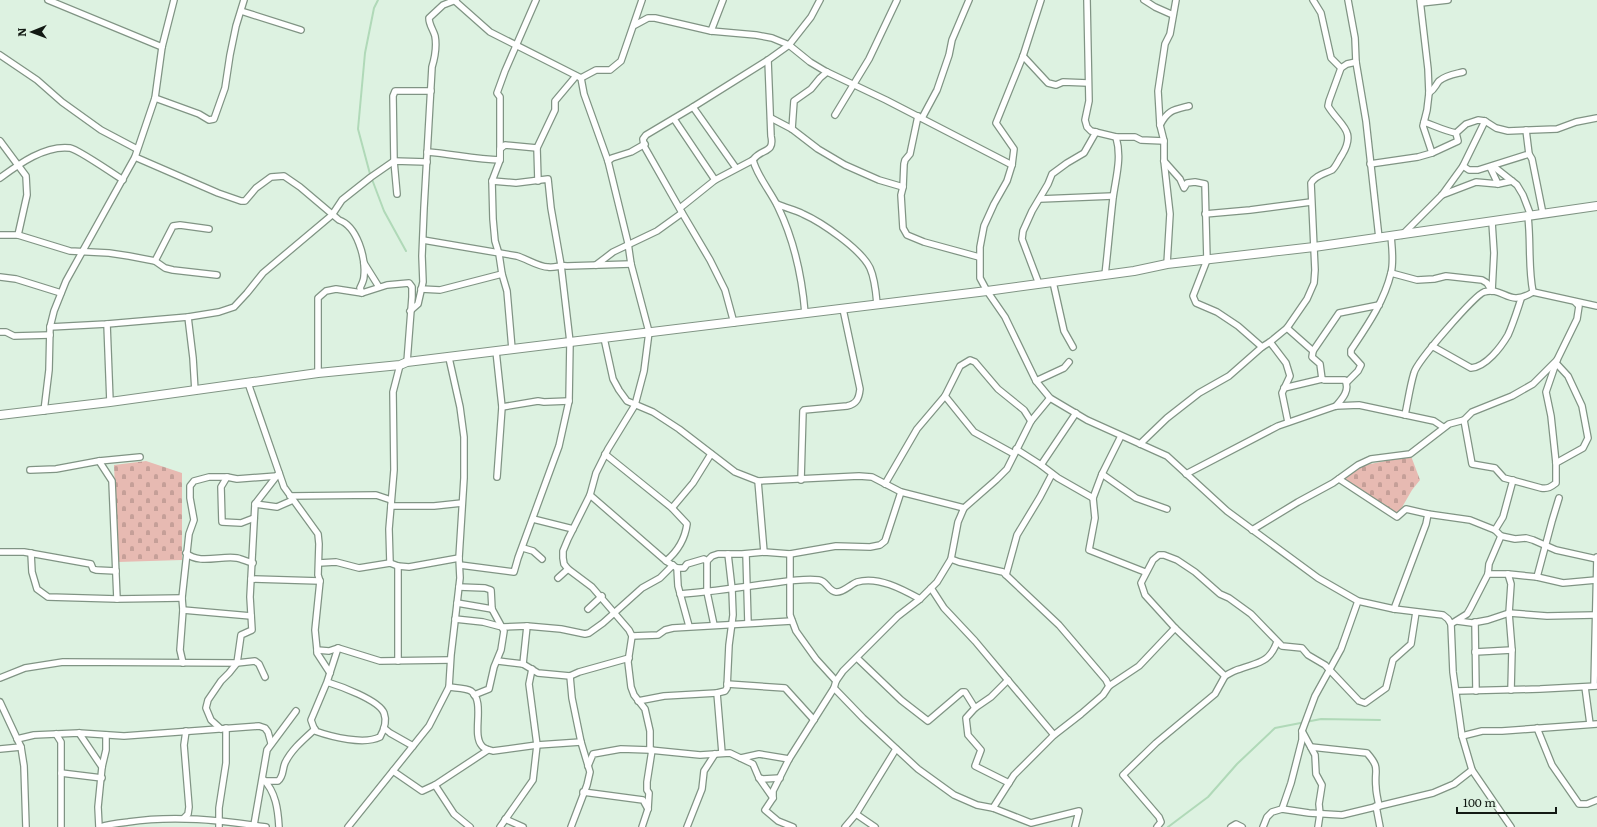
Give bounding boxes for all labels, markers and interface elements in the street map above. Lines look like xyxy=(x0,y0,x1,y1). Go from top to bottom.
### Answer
north arrow xyxy=(12,12,52,52)
text: N xyxy=(13,27,29,37)
scale bar xyxy=(1457,789,1556,815)
text: 100 m xyxy=(1463,793,1496,811)

